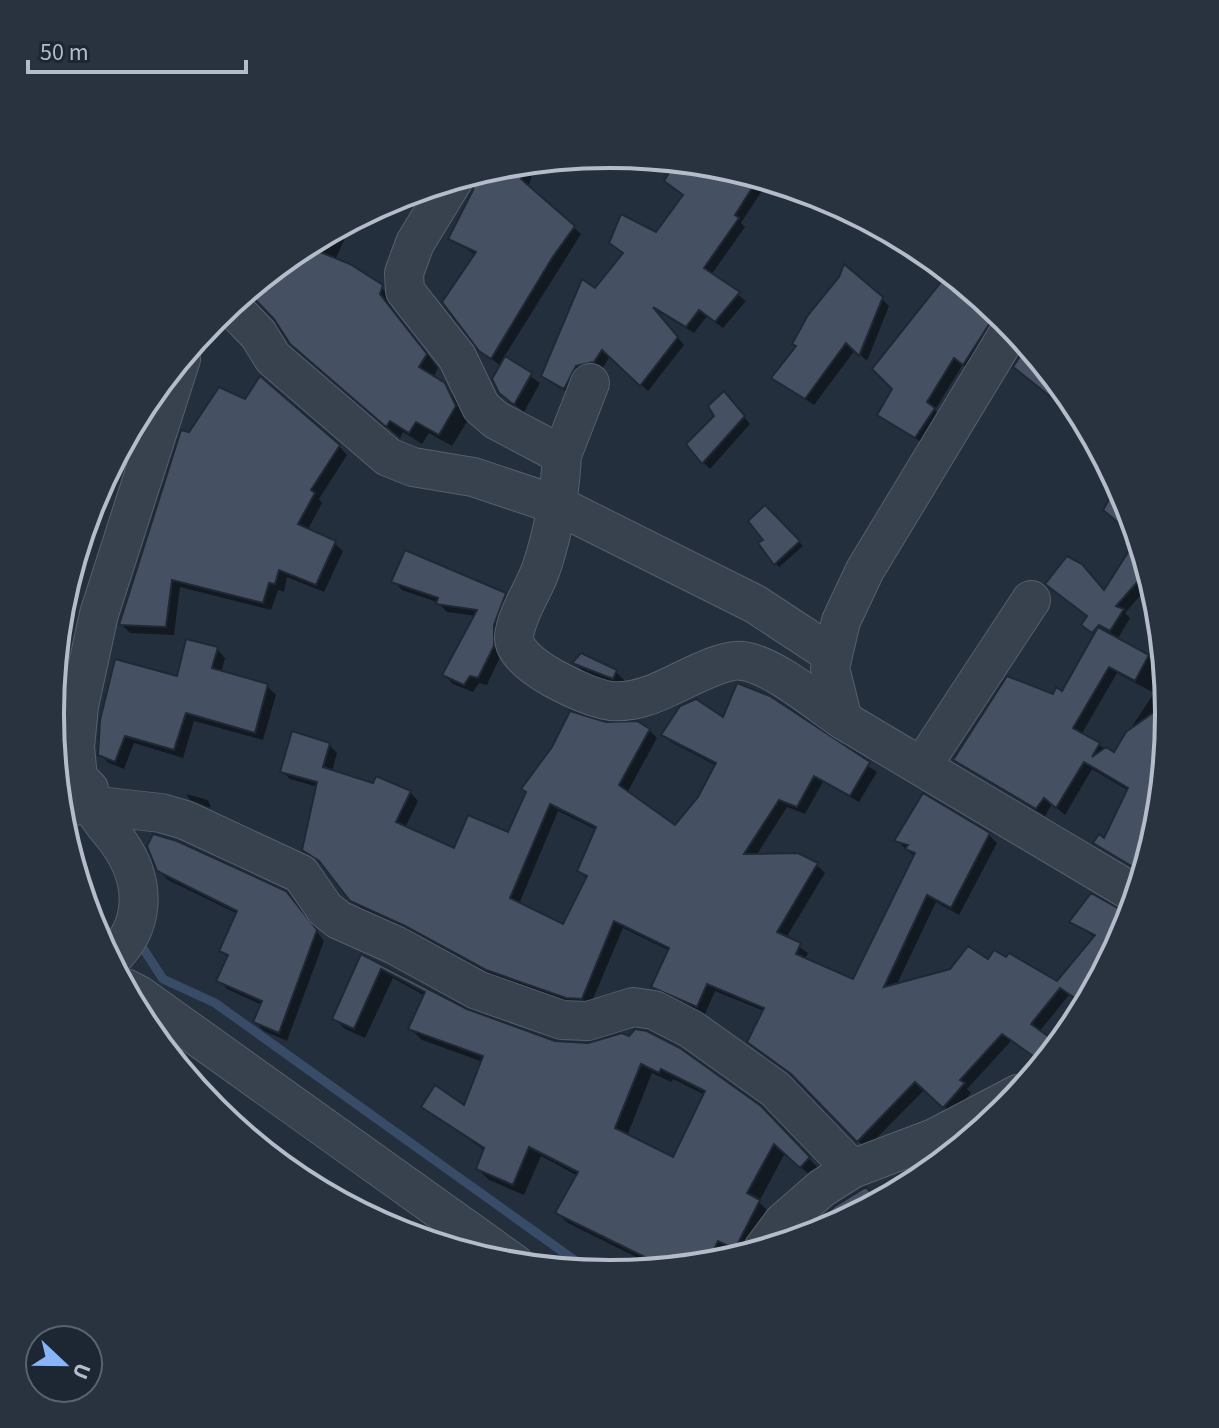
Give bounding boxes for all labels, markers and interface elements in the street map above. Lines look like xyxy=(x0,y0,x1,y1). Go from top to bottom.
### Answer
scale bar xyxy=(28,24,246,74)
text: 50 m xyxy=(40,35,89,70)
north arrow xyxy=(24,1324,104,1404)
text: U xyxy=(64,1358,99,1384)

